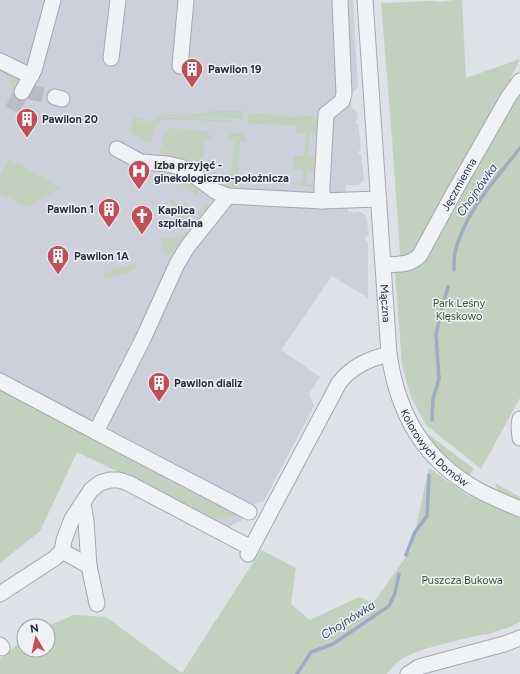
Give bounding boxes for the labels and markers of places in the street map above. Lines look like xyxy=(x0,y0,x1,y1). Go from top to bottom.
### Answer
building icon: Pawilon 19 xyxy=(179,56,205,89)
place label: Pawilon 19 xyxy=(208,63,261,76)
building icon: Pawilon 20 xyxy=(14,106,40,139)
place label: Pawilon 20 xyxy=(42,113,98,126)
hospital icon: Izba przyjęć - ginekologiczno-położnicza xyxy=(126,158,152,191)
place label: Izba przyjęć - ginekologiczno-położnicza xyxy=(154,159,289,185)
building icon: Pawilon 1 xyxy=(96,196,122,229)
place label: Pawilon 1 xyxy=(47,203,94,216)
church icon: Kaplica szpitalna xyxy=(129,203,155,236)
place label: Kaplica szpitalna xyxy=(158,204,203,230)
building icon: Pawilon 1A xyxy=(45,243,71,276)
place label: Pawilon 1A xyxy=(74,250,129,263)
building icon: Pawilon dializ xyxy=(146,370,172,403)
place label: Pawilon dializ xyxy=(174,377,242,390)

